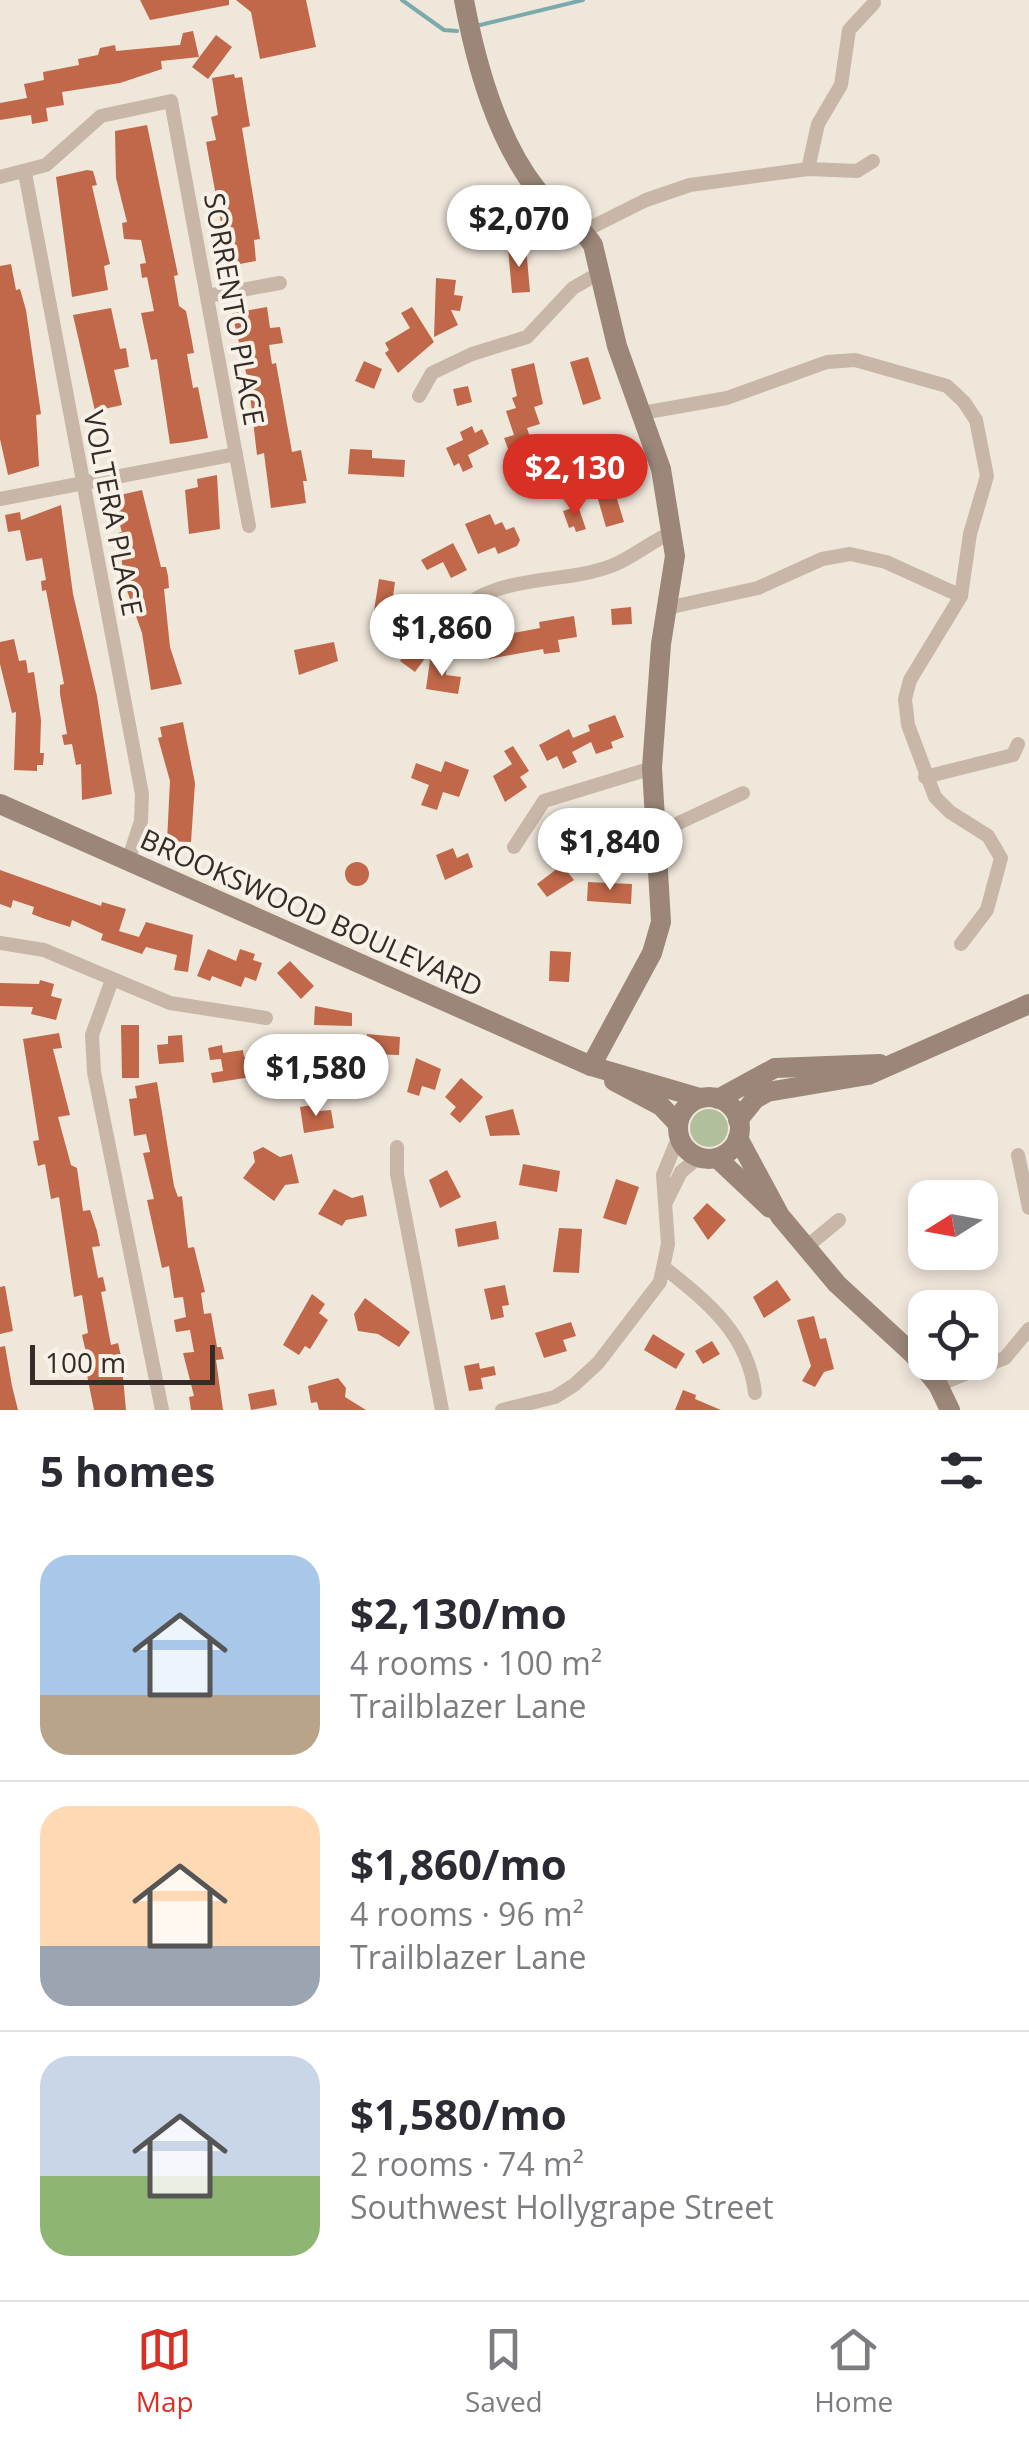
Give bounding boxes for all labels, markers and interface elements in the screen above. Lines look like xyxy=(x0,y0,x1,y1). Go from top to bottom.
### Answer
pin: $2,070 xyxy=(438,185,600,270)
street label: SORRENTO PLACE xyxy=(196,190,274,428)
text: $2,070 xyxy=(469,196,569,239)
street label: VOLTERA PLACE xyxy=(75,407,153,619)
pin: $2,130 xyxy=(494,434,656,519)
text: $2,130 xyxy=(525,445,625,488)
pin: $1,860 xyxy=(361,594,523,679)
text: $1,860 xyxy=(392,605,492,648)
pin: $1,840 xyxy=(529,808,691,893)
street label: BROOKSWOOD BOULEVARD xyxy=(135,819,489,1005)
text: $1,840 xyxy=(560,819,660,862)
pin: $1,580 xyxy=(235,1034,397,1119)
text: $1,580 xyxy=(266,1045,366,1088)
north arrow xyxy=(908,1180,998,1270)
map controls xyxy=(908,1180,998,1380)
button: locate xyxy=(908,1290,998,1380)
scale bar xyxy=(30,1340,215,1384)
text: 100 m xyxy=(45,1343,126,1381)
text: 5 homes xyxy=(40,1442,215,1499)
icon: filters xyxy=(934,1443,989,1498)
text: $2,130/mo xyxy=(350,1584,567,1641)
icon: home xyxy=(120,1595,240,1715)
text: 4 rooms · 100 m² xyxy=(350,1641,602,1684)
text: Trailblazer Lane xyxy=(350,1684,587,1727)
text: $1,860/mo xyxy=(350,1835,567,1892)
icon: home xyxy=(120,1846,240,1966)
text: 4 rooms · 96 m² xyxy=(350,1892,584,1935)
text: Trailblazer Lane xyxy=(350,1935,587,1978)
text: $1,580/mo xyxy=(350,2085,567,2142)
icon: home xyxy=(120,2096,240,2216)
text: 2 rooms · 74 m² xyxy=(350,2142,584,2185)
text: Southwest Hollygrape Street xyxy=(350,2185,774,2228)
tab: Map xyxy=(136,2322,194,2420)
tab: Saved xyxy=(465,2322,543,2420)
tab: Home xyxy=(814,2322,893,2420)

